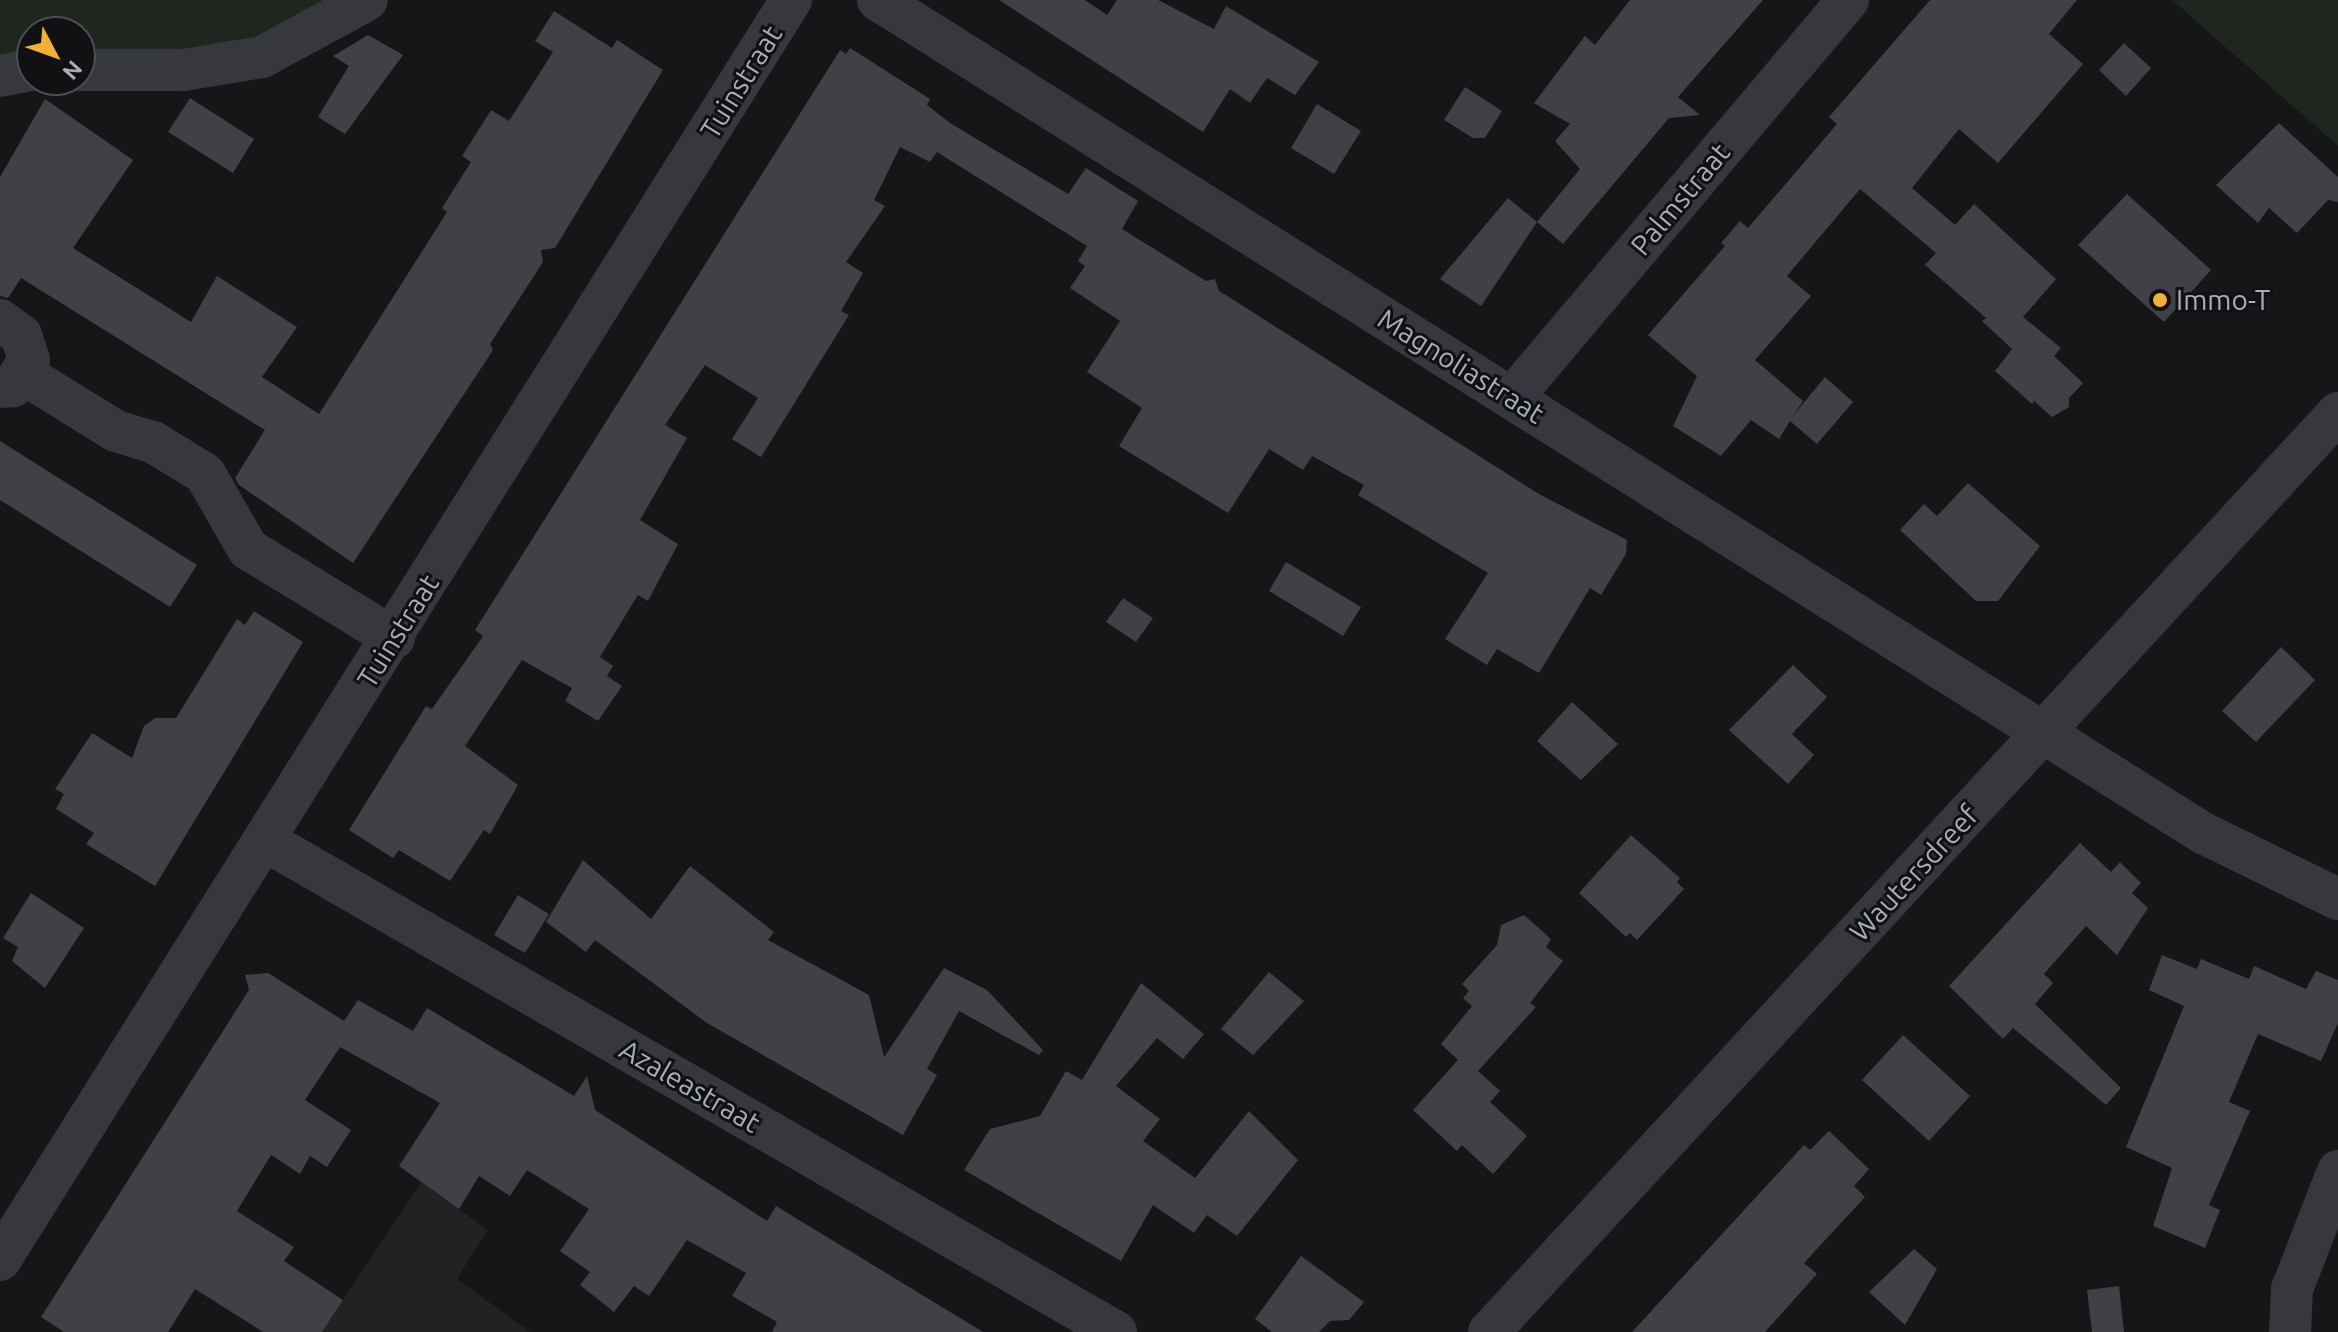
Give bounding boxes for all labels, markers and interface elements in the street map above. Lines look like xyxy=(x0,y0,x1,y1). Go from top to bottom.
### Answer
north arrow xyxy=(16,16,96,96)
street label: Tuinstraat xyxy=(693,19,789,145)
text: N xyxy=(58,56,88,85)
street label: Palmstraat xyxy=(1623,136,1737,262)
place label: Immo-T xyxy=(2176,283,2270,317)
marker: Immo-T xyxy=(2151,291,2169,309)
street label: Magnoliastraat xyxy=(1372,302,1550,430)
street label: Tuinstraat xyxy=(350,568,446,694)
street label: Wautersdreef xyxy=(1843,798,1985,948)
street label: Azaleastraat xyxy=(614,1032,766,1140)

